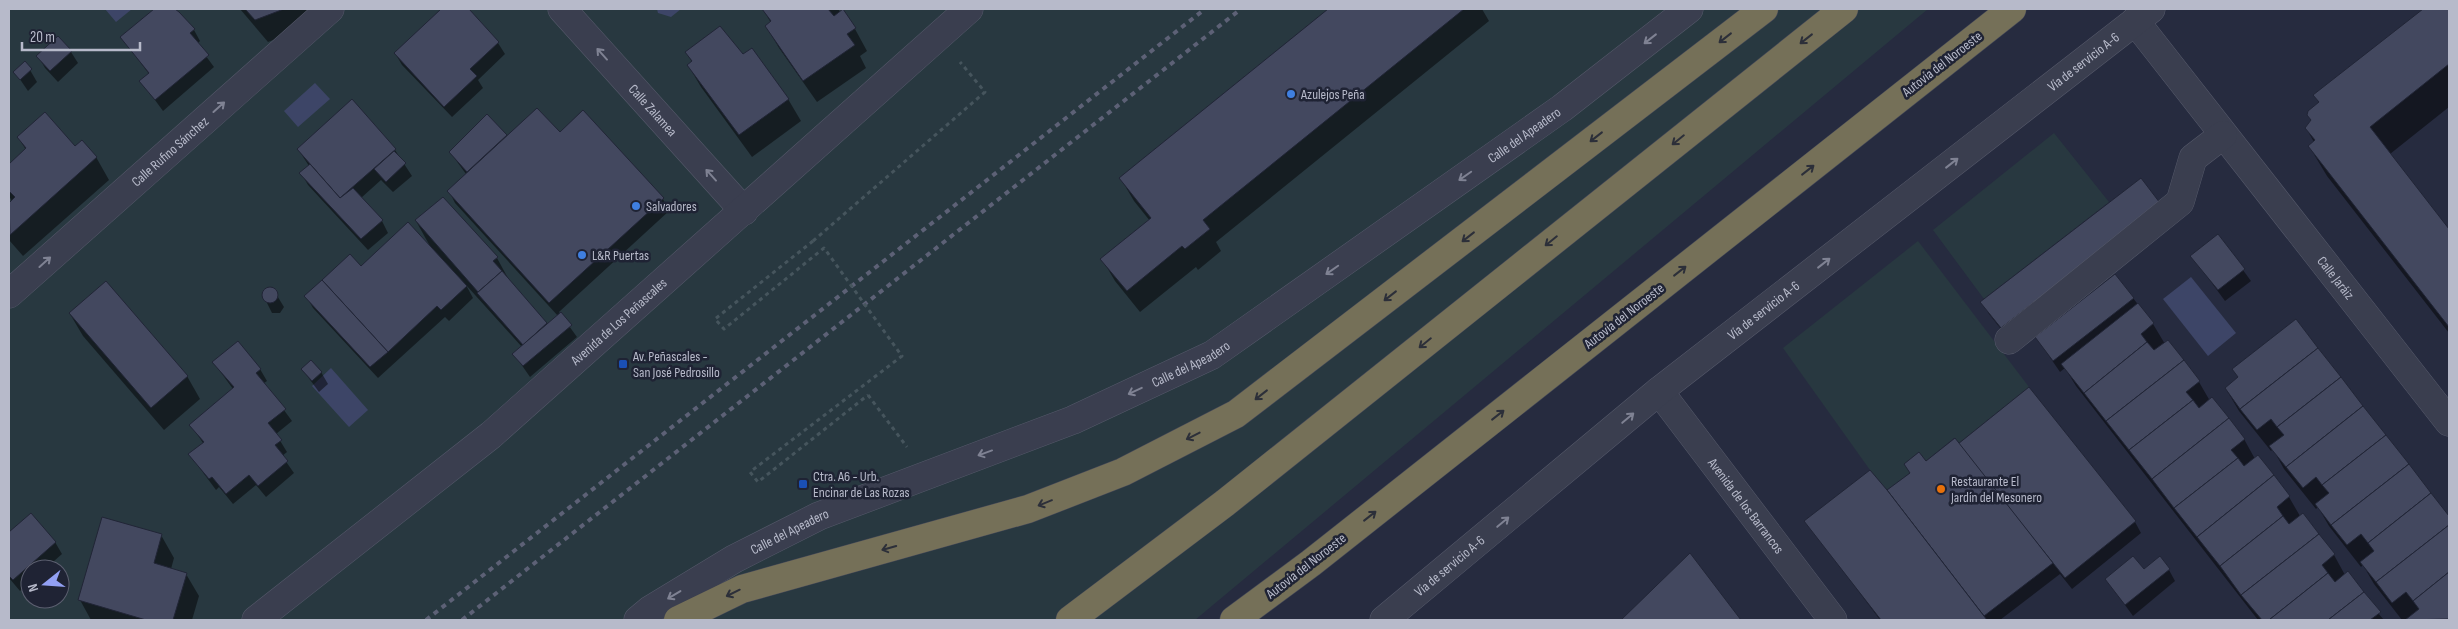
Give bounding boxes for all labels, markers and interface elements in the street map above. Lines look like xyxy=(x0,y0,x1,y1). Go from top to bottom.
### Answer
scale bar xyxy=(22,20,140,52)
text: 20 m xyxy=(30,28,55,47)
street label: Autovía del Noroeste xyxy=(1898,28,1985,101)
street label: Vía de servicio A-6 xyxy=(2044,28,2123,95)
one-way arrow xyxy=(1644,33,1657,44)
one-way arrow xyxy=(1719,33,1732,44)
one-way arrow xyxy=(1799,33,1812,44)
one-way arrow xyxy=(597,48,608,61)
street label: Calle Zalamea xyxy=(625,81,681,140)
place label: Azulejos Peña xyxy=(1300,86,1365,103)
marker: Azulejos Peña xyxy=(1285,88,1297,100)
one-way arrow xyxy=(213,102,226,113)
street label: Calle del Apeadero xyxy=(1484,103,1564,166)
street label: Calle Rufino Sánchez xyxy=(128,113,212,190)
one-way arrow xyxy=(1590,132,1603,143)
one-way arrow xyxy=(1672,134,1685,145)
one-way arrow xyxy=(1945,158,1958,169)
one-way arrow xyxy=(1801,165,1814,176)
one-way arrow xyxy=(705,168,717,181)
one-way arrow xyxy=(1458,171,1472,181)
place label: Salvadores xyxy=(646,198,697,215)
marker: Salvadores xyxy=(630,200,642,212)
one-way arrow xyxy=(1461,231,1474,242)
one-way arrow xyxy=(1545,236,1558,247)
place label: L&R Puertas xyxy=(592,247,649,264)
marker: L&R Puertas xyxy=(576,249,588,261)
street label: Calle Jaráiz xyxy=(2314,253,2358,303)
one-way arrow xyxy=(39,256,52,268)
one-way arrow xyxy=(1817,258,1830,269)
one-way arrow xyxy=(1325,265,1339,275)
one-way arrow xyxy=(1673,266,1686,277)
street label: Avenida de Los Peñascales xyxy=(566,274,670,369)
street label: Vía de servicio A-6 xyxy=(1724,277,1803,343)
street label: Autovía del Noroeste xyxy=(1580,280,1667,353)
one-way arrow xyxy=(1383,291,1397,301)
street label: Calle del Apeadero xyxy=(1149,337,1233,391)
one-way arrow xyxy=(1418,337,1431,348)
place label: Av. Peñascales - San José Pedrosillo xyxy=(632,348,720,381)
marker: Av. Peñascales - San José Pedrosillo xyxy=(617,358,629,370)
one-way arrow xyxy=(1128,387,1143,397)
one-way arrow xyxy=(1255,390,1268,401)
one-way arrow xyxy=(1491,410,1504,421)
one-way arrow xyxy=(1621,412,1634,424)
one-way arrow xyxy=(1186,432,1201,441)
one-way arrow xyxy=(977,449,993,458)
street label: Avenida de los Barrancos xyxy=(1704,454,1788,557)
place label: Ctra. A6 - Urb. Encinar de Las Rozas xyxy=(813,468,910,501)
place label: Restaurante El Jardín del Mesonero xyxy=(1950,473,2042,506)
marker: Ctra. A6 - Urb. Encinar de Las Rozas xyxy=(797,478,809,490)
marker: Restaurante El Jardín del Mesonero xyxy=(1935,483,1947,495)
one-way arrow xyxy=(1038,498,1053,508)
street label: Calle del Apeadero xyxy=(747,505,831,558)
one-way arrow xyxy=(1363,511,1377,521)
one-way arrow xyxy=(1496,516,1509,528)
street label: Autovía del Noroeste xyxy=(1262,530,1349,603)
street label: Vía de servicio A-6 xyxy=(1411,531,1488,600)
one-way arrow xyxy=(881,544,897,553)
north arrow xyxy=(20,559,70,609)
text: N xyxy=(24,582,42,594)
one-way arrow xyxy=(726,589,741,599)
one-way arrow xyxy=(668,591,682,601)

